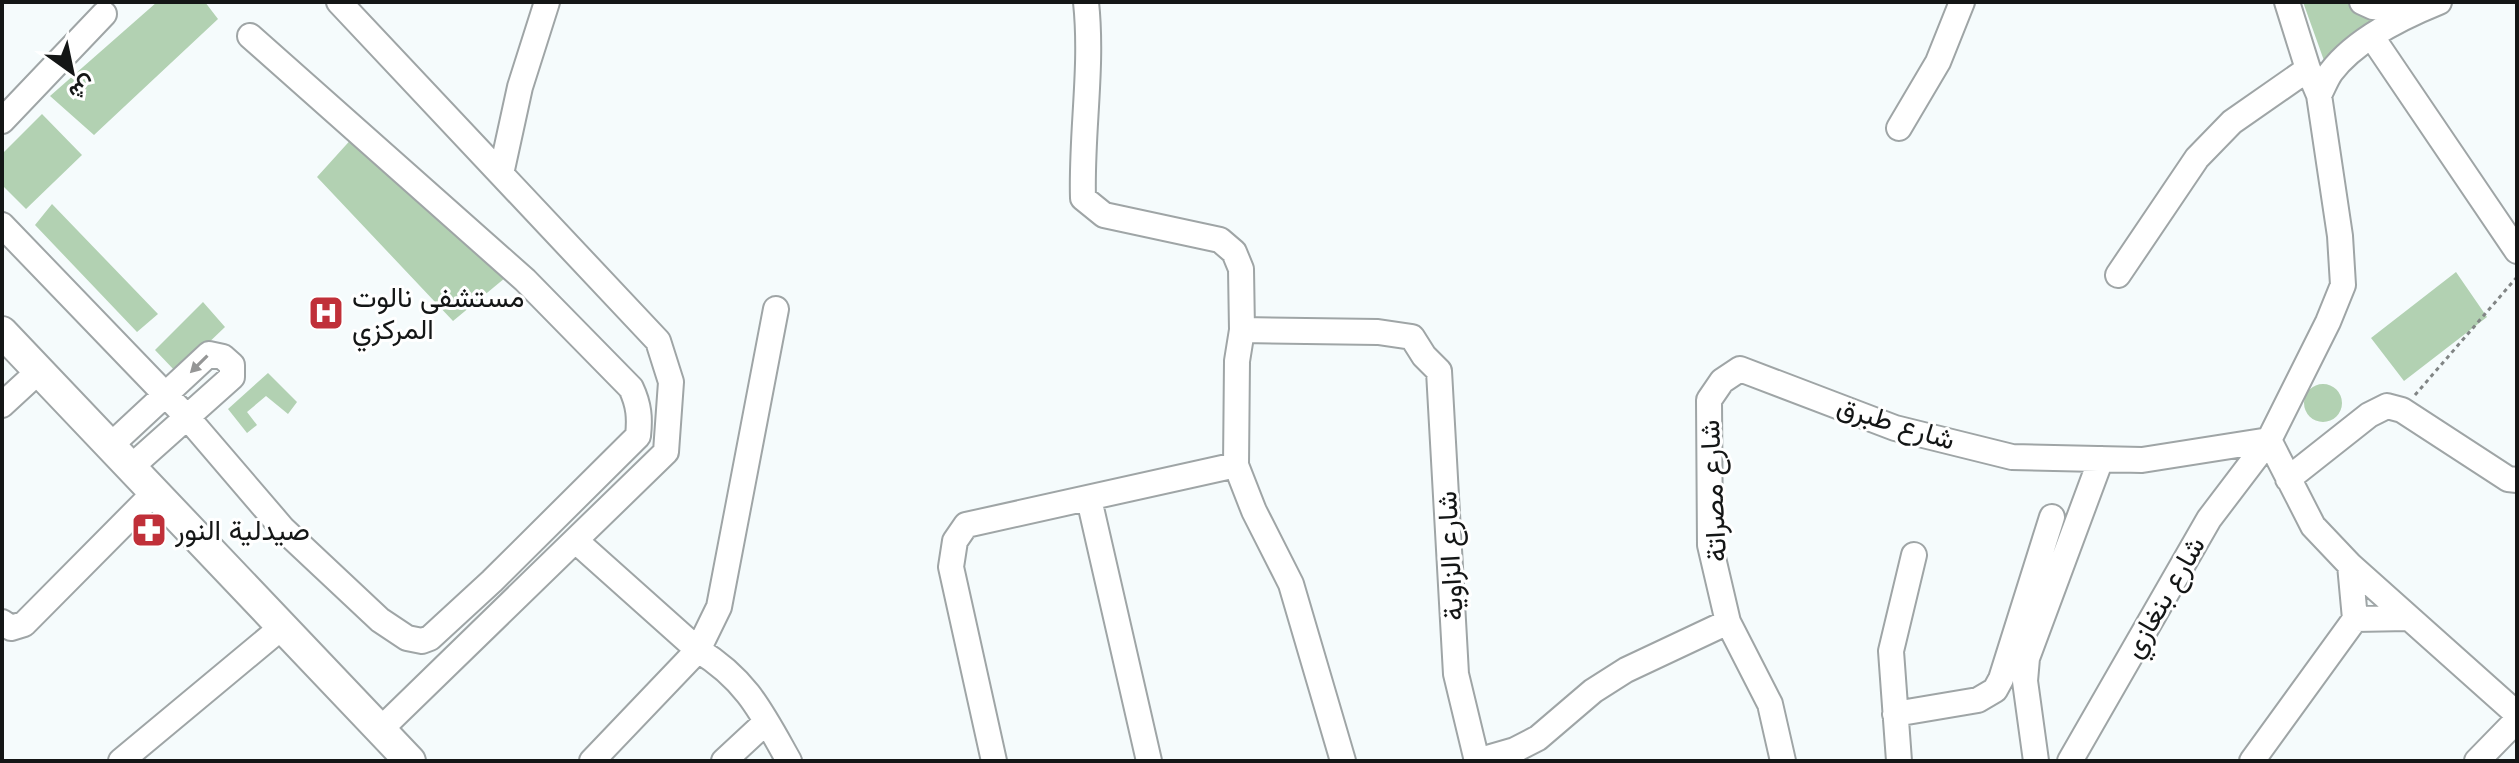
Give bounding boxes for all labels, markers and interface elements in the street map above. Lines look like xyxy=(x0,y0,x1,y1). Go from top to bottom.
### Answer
north arrow xyxy=(32,32,112,112)
text: ش xyxy=(64,70,101,106)
place label: مستشفى نالوت المركزي xyxy=(352,282,524,352)
hospital icon: مستشفى نالوت المركزي xyxy=(307,294,345,332)
one-way arrow xyxy=(190,354,209,372)
street label: شارع طبرق xyxy=(1833,390,1959,458)
street label: شارع مصراتة xyxy=(1694,419,1735,563)
street label: شارع الزاوية xyxy=(1431,490,1472,622)
pharmacy icon: صيدلية النور xyxy=(130,511,168,549)
place label: صيدلية النور xyxy=(174,515,310,548)
street label: شارع بنغازي xyxy=(2117,531,2217,666)

